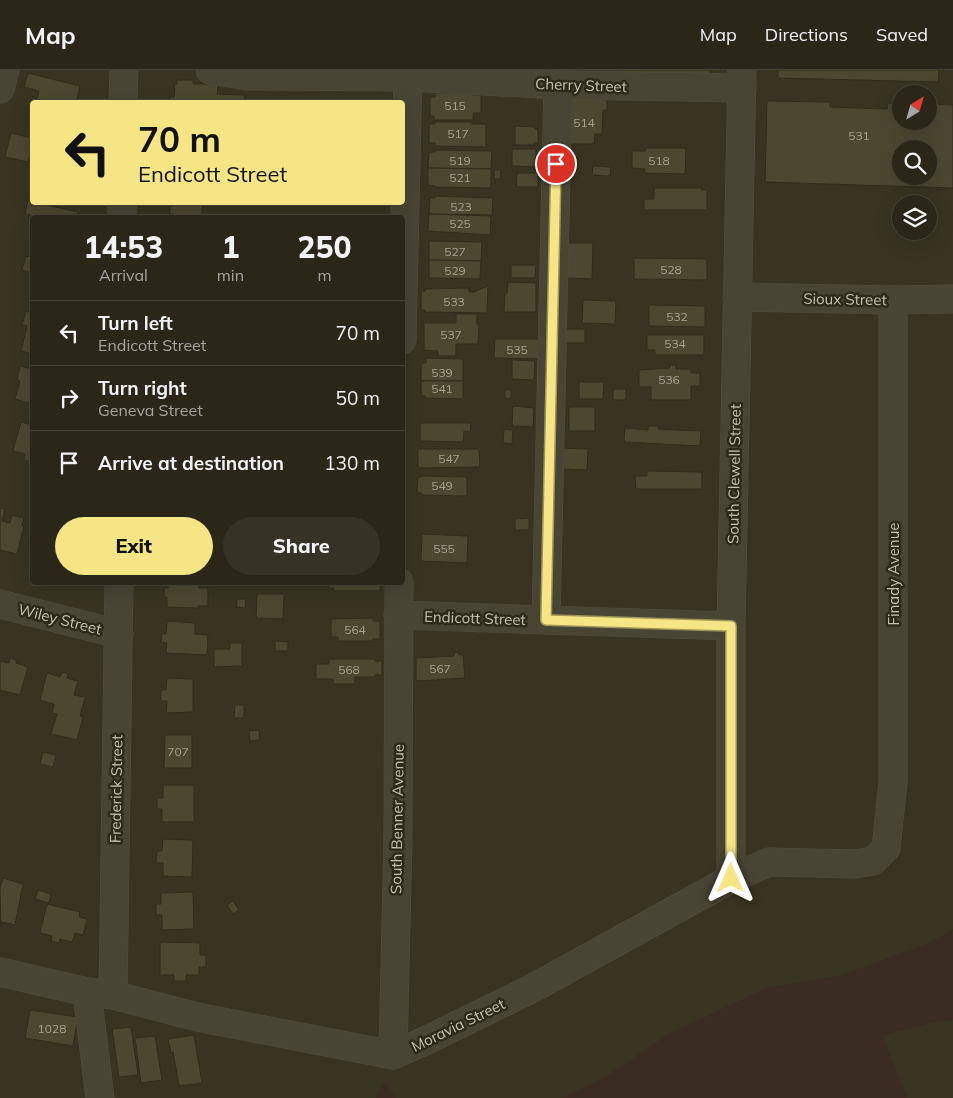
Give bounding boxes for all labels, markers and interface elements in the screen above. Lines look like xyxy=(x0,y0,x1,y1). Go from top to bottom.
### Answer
text: Map xyxy=(25,20,76,50)
text: Map xyxy=(700,23,737,46)
text: Directions xyxy=(765,23,848,46)
text: Saved xyxy=(876,23,928,46)
street label: Cherry Street xyxy=(535,74,627,96)
north arrow xyxy=(892,85,938,130)
map controls xyxy=(892,85,937,240)
house number: 515 xyxy=(444,98,466,113)
house number: 514 xyxy=(573,115,595,130)
text: 70 m xyxy=(138,117,221,161)
icon: left xyxy=(55,120,120,185)
house number: 517 xyxy=(447,126,469,141)
house number: 531 xyxy=(848,128,870,143)
button: search xyxy=(892,140,937,185)
pin xyxy=(535,143,577,185)
icon: arrive xyxy=(542,150,570,178)
house number: 519 xyxy=(449,153,471,168)
house number: 518 xyxy=(648,153,670,168)
text: Endicott Street xyxy=(138,160,287,188)
house number: 521 xyxy=(449,170,471,185)
button: layers xyxy=(892,195,937,240)
house number: 523 xyxy=(450,199,472,214)
house number: 525 xyxy=(449,216,471,231)
text: 14:53 xyxy=(83,228,163,266)
text: 1 xyxy=(221,228,239,266)
text: 250 xyxy=(298,228,352,266)
house number: 527 xyxy=(444,244,466,259)
house number: 528 xyxy=(660,262,682,277)
house number: 529 xyxy=(444,263,466,278)
text: Arrival xyxy=(99,265,148,285)
text: min xyxy=(217,265,244,285)
text: m xyxy=(317,265,332,285)
street label: Sioux Street xyxy=(803,289,887,309)
house number: 533 xyxy=(443,294,465,309)
house number: 532 xyxy=(666,309,688,324)
text: Turn left xyxy=(98,311,173,335)
icon: left xyxy=(55,319,83,347)
text: 70 m xyxy=(336,321,380,345)
house number: 537 xyxy=(440,327,462,342)
text: Endicott Street xyxy=(98,335,206,355)
house number: 534 xyxy=(664,336,686,351)
house number: 535 xyxy=(506,342,528,357)
house number: 539 xyxy=(431,365,453,380)
house number: 536 xyxy=(658,372,680,387)
text: Turn right xyxy=(98,376,187,400)
house number: 541 xyxy=(431,381,453,396)
icon: right xyxy=(55,384,83,412)
text: 50 m xyxy=(336,386,380,410)
text: Geneva Street xyxy=(98,400,203,420)
street label: South Clewell Street xyxy=(723,404,745,544)
icon: arrive xyxy=(55,449,83,477)
text: Arrive at destination xyxy=(98,451,284,475)
text: 130 m xyxy=(324,451,380,475)
house number: 547 xyxy=(438,451,460,466)
house number: 549 xyxy=(431,478,453,493)
button: Exit xyxy=(55,517,213,575)
button: Share xyxy=(223,517,380,575)
street label: Finady Avenue xyxy=(884,523,903,625)
house number: 555 xyxy=(433,541,455,556)
street label: Wiley Street xyxy=(16,599,104,639)
street label: Endicott Street xyxy=(424,607,526,629)
house number: 564 xyxy=(344,622,366,637)
house number: 567 xyxy=(429,661,451,676)
house number: 568 xyxy=(338,662,360,677)
street label: Frederick Street xyxy=(106,735,126,843)
house number: 707 xyxy=(167,744,189,759)
street label: South Benner Avenue xyxy=(386,744,408,894)
position arrow xyxy=(704,851,756,903)
street label: Moravia Street xyxy=(408,994,508,1056)
house number: 1028 xyxy=(38,1021,66,1036)

